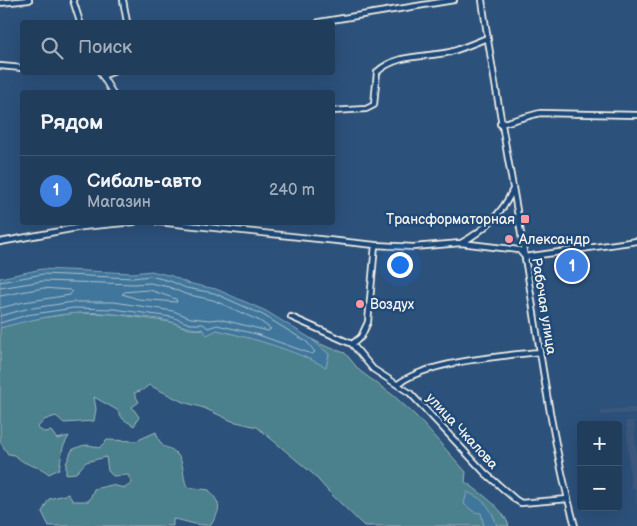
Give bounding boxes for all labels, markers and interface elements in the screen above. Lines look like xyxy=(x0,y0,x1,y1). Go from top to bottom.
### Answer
search box xyxy=(20,20,335,75)
icon: search xyxy=(38,34,66,62)
text: Поиск xyxy=(78,36,132,59)
text: Рядом xyxy=(40,110,103,135)
text: Сибаль-авто xyxy=(87,170,202,193)
text: 1 xyxy=(53,181,59,200)
text: 240 m xyxy=(269,181,315,200)
text: Магазин xyxy=(87,193,151,212)
place label: Трансформаторная xyxy=(386,211,515,228)
marker: Трансформаторная xyxy=(519,213,531,225)
place label: Александр xyxy=(518,231,590,248)
marker: Александр xyxy=(503,233,515,245)
pin: 1 xyxy=(556,247,588,285)
your location xyxy=(387,252,413,278)
street label: Рабочая улица xyxy=(528,256,560,356)
place label: Воздух xyxy=(370,296,415,313)
marker: Воздух xyxy=(354,298,366,310)
street label: улица Чкалова xyxy=(422,389,502,473)
map controls xyxy=(577,421,622,511)
button: + xyxy=(577,421,622,466)
button: − xyxy=(577,466,622,511)

